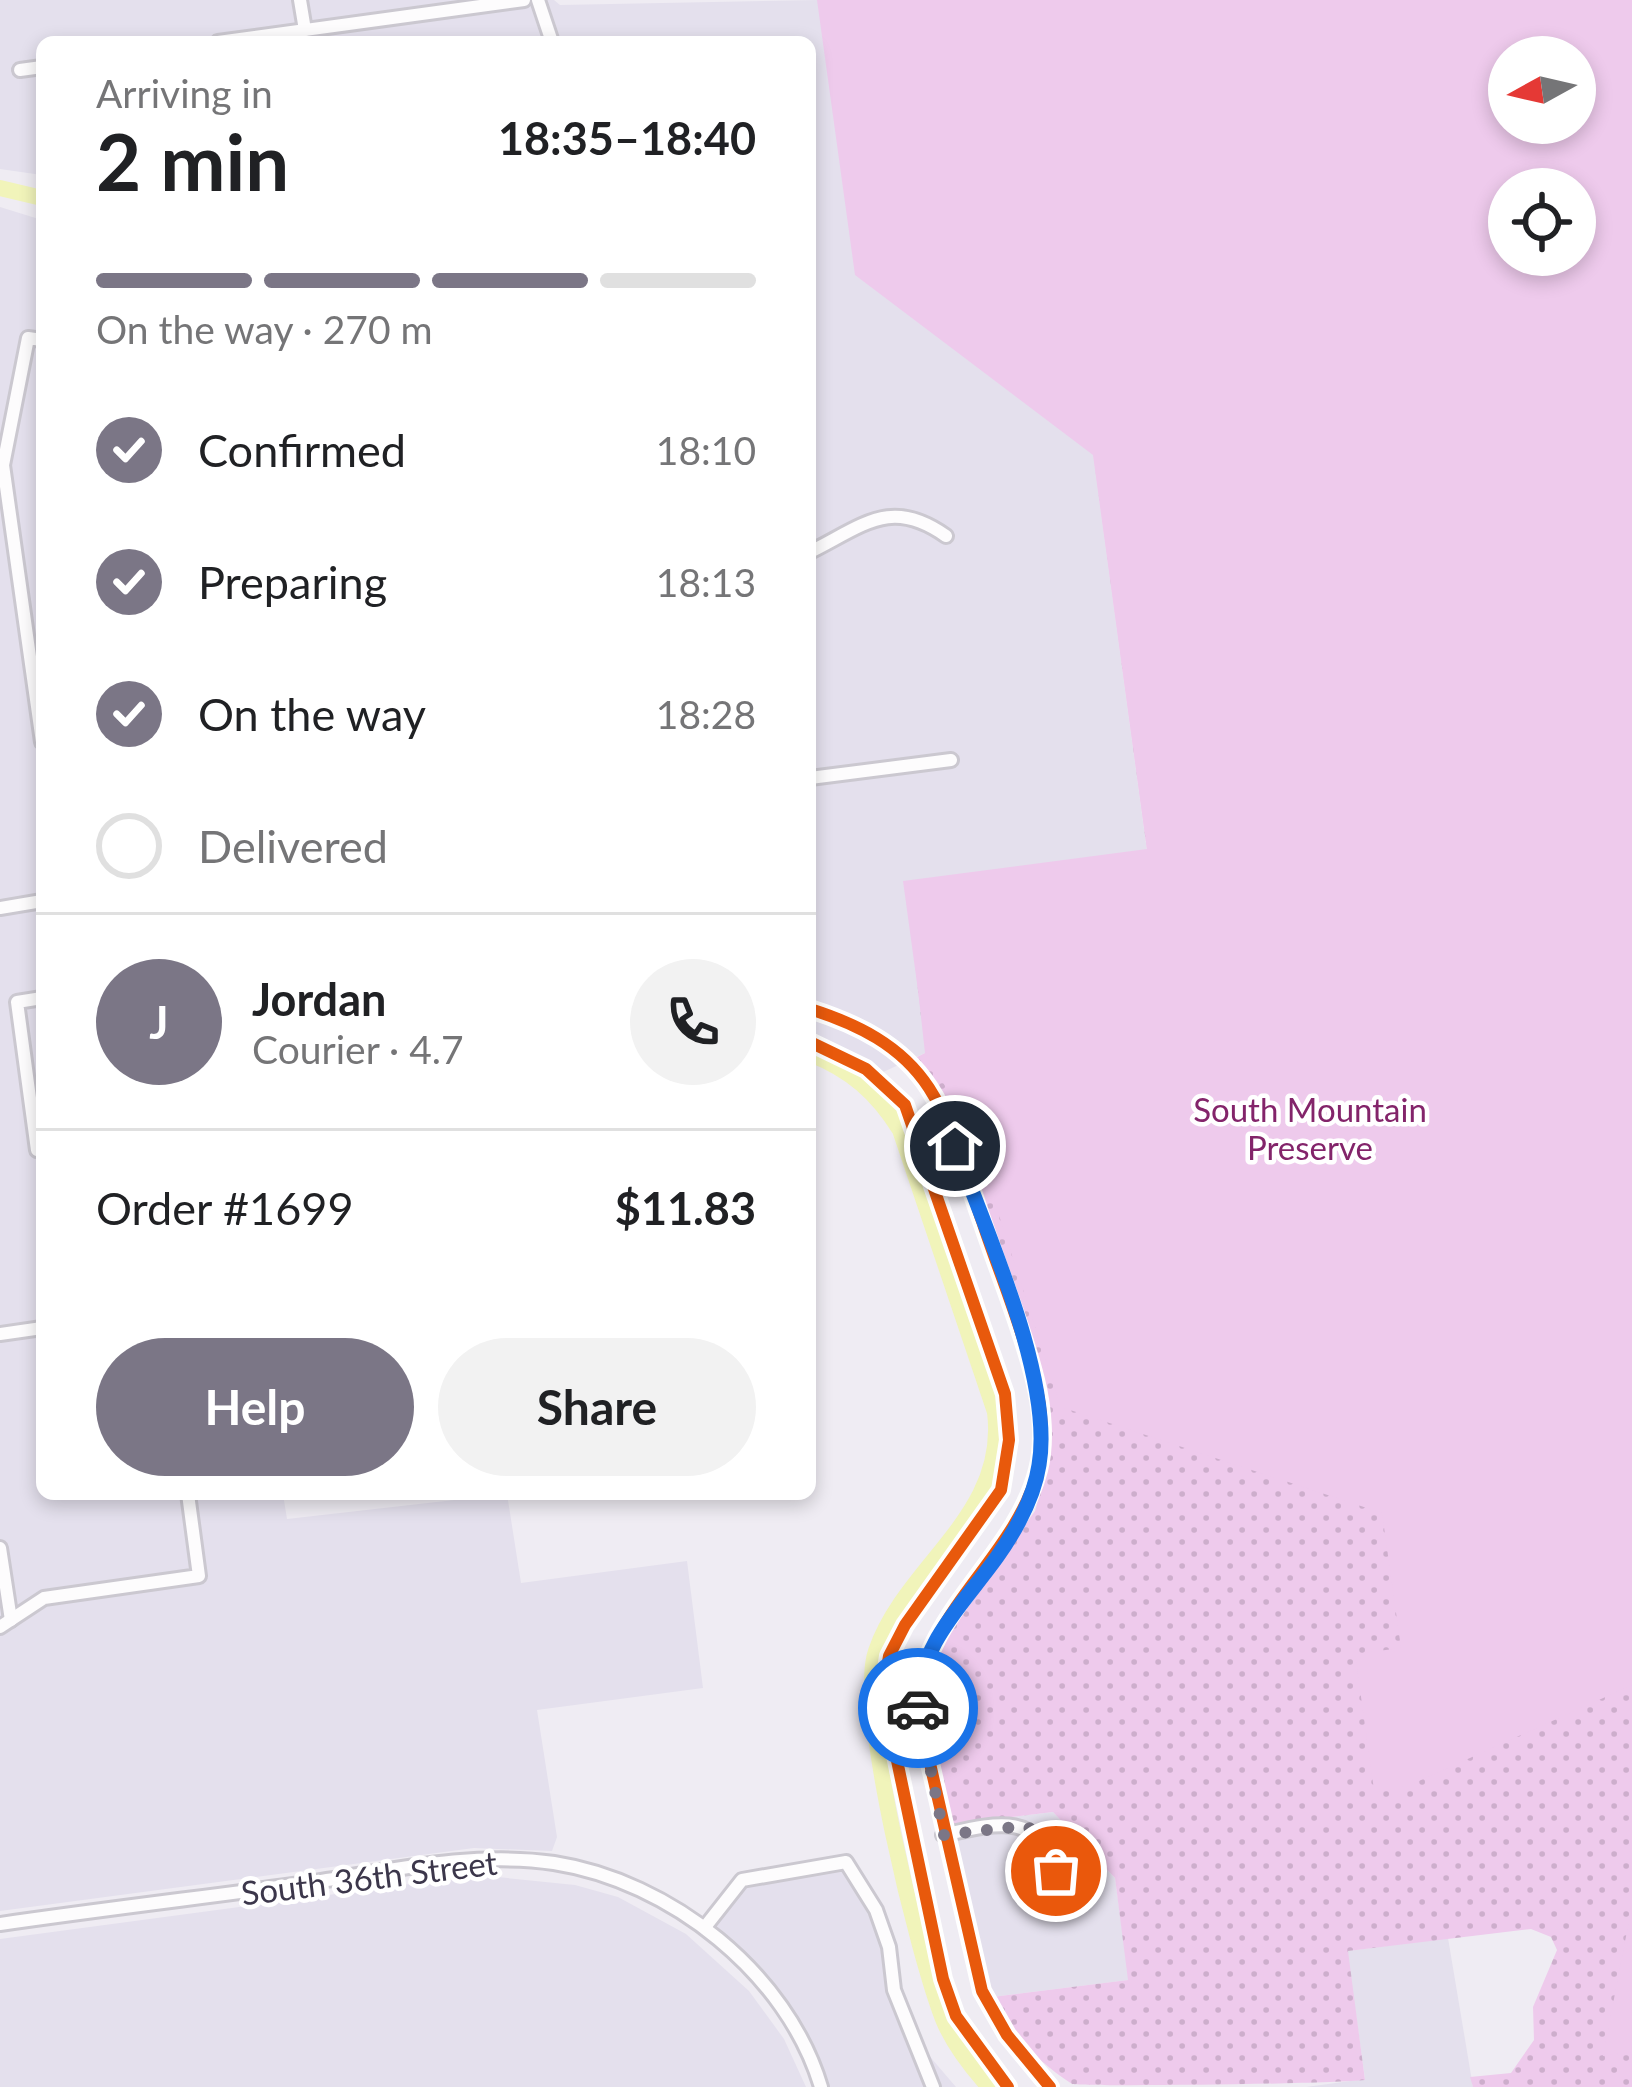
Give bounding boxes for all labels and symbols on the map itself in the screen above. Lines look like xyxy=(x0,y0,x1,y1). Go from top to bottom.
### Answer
north arrow xyxy=(1488,36,1596,144)
park label: South Mountain Preserve xyxy=(1193,1089,1427,1167)
pin xyxy=(904,1095,1006,1197)
courier xyxy=(858,1648,978,1768)
pin xyxy=(1005,1820,1107,1922)
street label: South 36th Street xyxy=(239,1841,499,1913)

